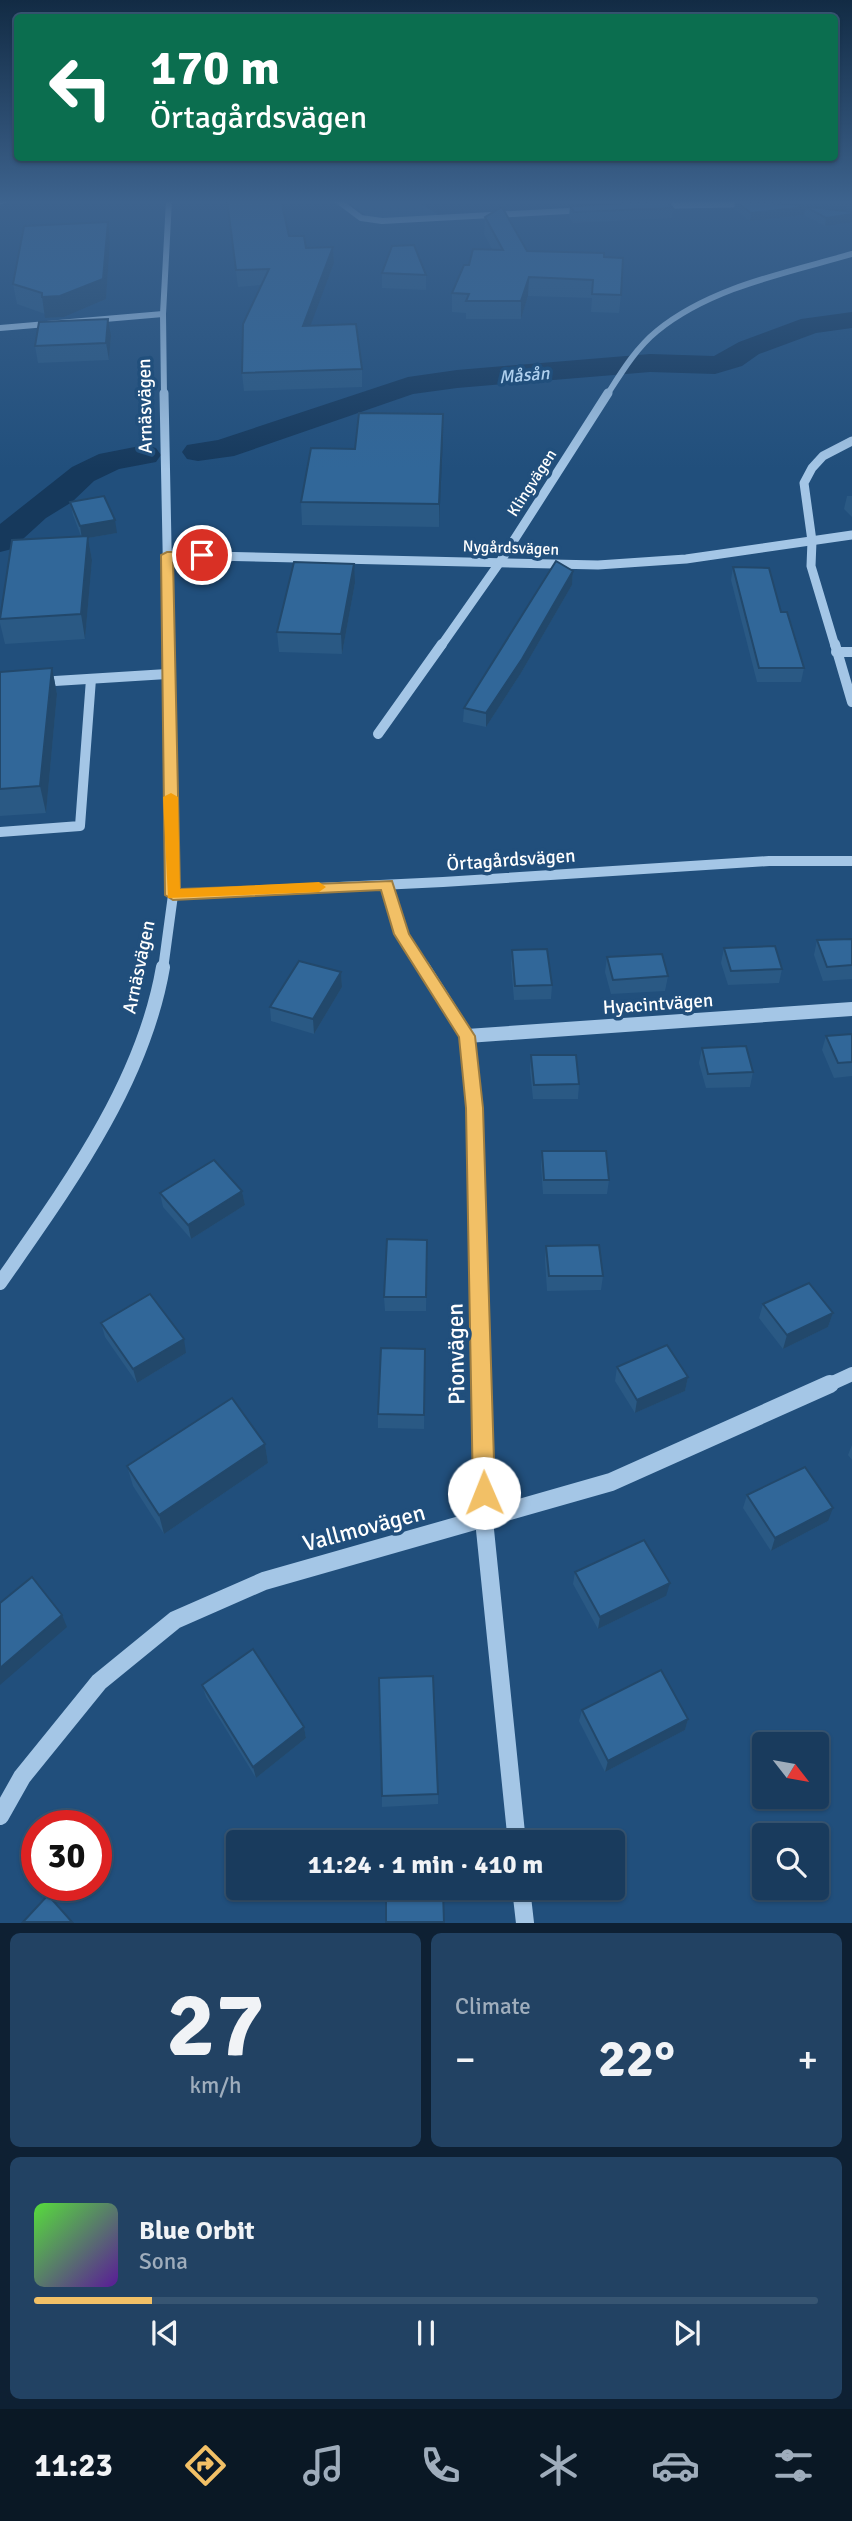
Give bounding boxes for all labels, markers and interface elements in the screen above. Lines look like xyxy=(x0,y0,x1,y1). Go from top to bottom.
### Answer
text: 170 m xyxy=(150,38,280,98)
icon: left xyxy=(35,42,126,133)
text: Örtagårdsvägen xyxy=(150,98,367,137)
street label: Arnäsvägen xyxy=(132,358,158,454)
water label: Måsån xyxy=(498,362,551,388)
street label: Klingvägen xyxy=(503,446,561,520)
pin xyxy=(172,525,232,585)
icon: arrive xyxy=(183,536,221,574)
street label: Nygårdsvägen xyxy=(462,536,560,560)
street label: Örtagårdsvägen xyxy=(446,844,576,876)
street label: Arnäsvägen xyxy=(117,918,161,1016)
street label: Hyacintvägen xyxy=(602,988,714,1020)
street label: Pionvägen xyxy=(441,1303,471,1405)
position arrow xyxy=(447,1456,521,1530)
street label: Vallmovägen xyxy=(300,1498,428,1558)
north arrow xyxy=(752,1732,830,1810)
map controls xyxy=(752,1732,829,1900)
speed limit sign: 30 xyxy=(21,1810,112,1901)
button: search xyxy=(752,1823,829,1900)
text: 11:24 · 1 min · 410 m xyxy=(308,1849,543,1881)
text: 27 xyxy=(166,1969,265,2082)
text: Climate xyxy=(455,1992,531,2021)
text: 22° xyxy=(598,2027,675,2091)
text: − xyxy=(455,2036,476,2083)
text: + xyxy=(797,2036,818,2083)
text: km/h xyxy=(189,2071,242,2100)
text: Blue Orbit xyxy=(139,2215,255,2247)
text: Sona xyxy=(139,2247,188,2276)
icon: previous xyxy=(146,2314,184,2352)
icon: pause xyxy=(407,2314,445,2352)
icon: next xyxy=(668,2314,706,2352)
icon: directions xyxy=(181,2441,230,2490)
icon: music xyxy=(299,2441,348,2490)
icon: phone xyxy=(416,2441,465,2490)
icon: climate xyxy=(534,2441,583,2490)
icon: car xyxy=(651,2441,700,2490)
icon: filters xyxy=(769,2441,818,2490)
text: 11:23 xyxy=(34,2446,113,2485)

